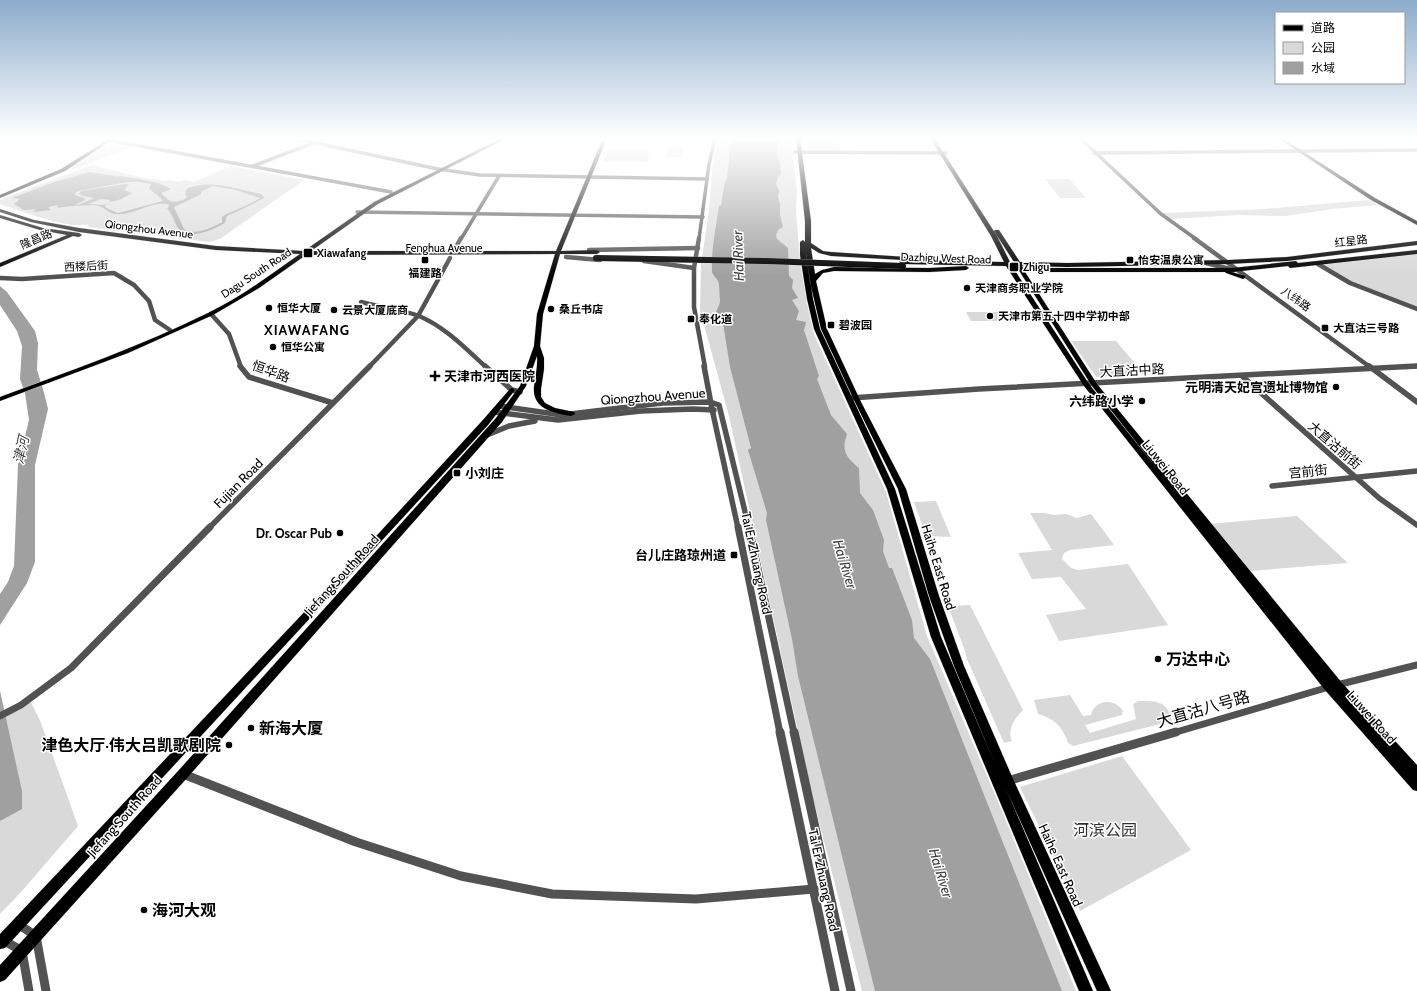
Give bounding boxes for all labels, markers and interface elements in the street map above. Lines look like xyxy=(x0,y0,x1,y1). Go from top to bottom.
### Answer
legend xyxy=(1275,12,1405,84)
text: 道路 xyxy=(1311,20,1335,35)
text: 公园 xyxy=(1311,40,1335,55)
text: 水域 xyxy=(1311,60,1335,75)
street label: Qiongzhou Avenue xyxy=(104,217,194,241)
street label: 隆昌路 xyxy=(18,226,54,252)
water label: Hai River xyxy=(728,230,748,282)
street label: 红星路 xyxy=(1334,232,1368,250)
street label: Fenghua Avenue xyxy=(406,241,483,255)
street label: Dagu South Road xyxy=(218,245,294,301)
place label: Xiawafang xyxy=(316,246,367,260)
marker: Xiawafang xyxy=(302,247,314,259)
street label: Dazhigu West Road xyxy=(900,249,992,267)
place label: 怡安温泉公寓 xyxy=(1138,253,1204,267)
marker: 福建路 xyxy=(420,255,430,265)
marker: 怡安温泉公寓 xyxy=(1125,255,1135,265)
street label: 西楼后街 xyxy=(64,258,108,274)
place label: Zhigu xyxy=(1023,260,1049,274)
marker: Zhigu xyxy=(1008,261,1020,273)
place label: 福建路 xyxy=(409,266,442,280)
place label: 天津商务职业学院 xyxy=(975,281,1063,295)
marker: 天津商务职业学院 xyxy=(962,283,972,293)
street label: 八纬路 xyxy=(1278,284,1314,314)
place label: 恒华大厦 xyxy=(277,301,321,315)
place label: 桑丘书店 xyxy=(559,302,603,316)
marker: 恒华大厦 xyxy=(264,303,274,313)
place label: 云景大厦底商 xyxy=(342,303,408,317)
marker: 桑丘书店 xyxy=(546,304,556,314)
marker: 云景大厦底商 xyxy=(329,305,339,315)
place label: 天津市第五十四中学初中部 xyxy=(998,309,1130,323)
marker: 天津市第五十四中学初中部 xyxy=(985,311,995,321)
place label: 奉化道 xyxy=(699,312,732,326)
marker: 奉化道 xyxy=(686,314,696,324)
place label: 碧波园 xyxy=(839,318,872,332)
marker: 碧波园 xyxy=(826,320,836,330)
district label: XIAWAFANG xyxy=(263,321,350,339)
place label: 大直沽三号路 xyxy=(1333,321,1400,335)
marker: 大直沽三号路 xyxy=(1320,323,1330,333)
place label: 恒华公寓 xyxy=(281,340,325,354)
marker: 恒华公寓 xyxy=(268,342,278,352)
street label: 恒华路 xyxy=(250,357,292,385)
street label: 大直沽中路 xyxy=(1099,360,1165,380)
place label: 天津市河西医院 xyxy=(444,368,535,384)
marker: 天津市河西医院 xyxy=(429,370,441,382)
place label: 元明清天妃宫遗址博物馆 xyxy=(1185,379,1328,395)
marker: 元明清天妃宫遗址博物馆 xyxy=(1331,382,1341,392)
street label: Qiongzhou Avenue xyxy=(600,384,706,408)
place label: 六纬路小学 xyxy=(1069,393,1134,409)
marker: 六纬路小学 xyxy=(1137,396,1147,406)
street label: 大直沽前街 xyxy=(1305,418,1365,472)
water label: 津河 xyxy=(9,431,34,466)
street label: Liuwei Road xyxy=(1139,436,1193,498)
street label: Fujian Road xyxy=(210,455,267,512)
street label: 宫前街 xyxy=(1288,461,1328,481)
place label: 小刘庄 xyxy=(465,465,504,481)
marker: 小刘庄 xyxy=(452,468,462,478)
street label: Tai Er Zhuang Road xyxy=(738,510,776,616)
street label: Haihe East Road xyxy=(918,522,960,612)
place label: Dr. Oscar Pub xyxy=(256,525,333,541)
marker: Dr. Oscar Pub xyxy=(335,528,345,538)
street label: Jiefang South Road xyxy=(300,531,382,620)
water label: Hai River xyxy=(829,537,861,591)
place label: 台儿庄路琼州道 xyxy=(635,547,726,563)
marker: 台儿庄路琼州道 xyxy=(729,550,739,560)
place label: 万达中心 xyxy=(1166,650,1230,669)
marker: 万达中心 xyxy=(1153,654,1163,664)
street label: 大直沽八号路 xyxy=(1154,687,1252,731)
street label: Liuwei Road xyxy=(1344,687,1400,747)
place label: 新海大厦 xyxy=(259,719,323,738)
marker: 新海大厦 xyxy=(246,723,256,733)
place label: 津色大厅·伟大吕凯歌剧院 xyxy=(41,736,221,755)
marker: 津色大厅·伟大吕凯歌剧院 xyxy=(224,740,234,750)
street label: Jiefang South Road xyxy=(83,772,165,861)
street label: Haihe East Road xyxy=(1036,821,1086,909)
park label: 河滨公园 xyxy=(1073,821,1137,840)
street label: Tai Er Zhuang Road xyxy=(805,827,843,933)
water label: Hai River xyxy=(925,846,957,900)
place label: 海河大观 xyxy=(152,901,216,920)
marker: 海河大观 xyxy=(139,905,149,915)

